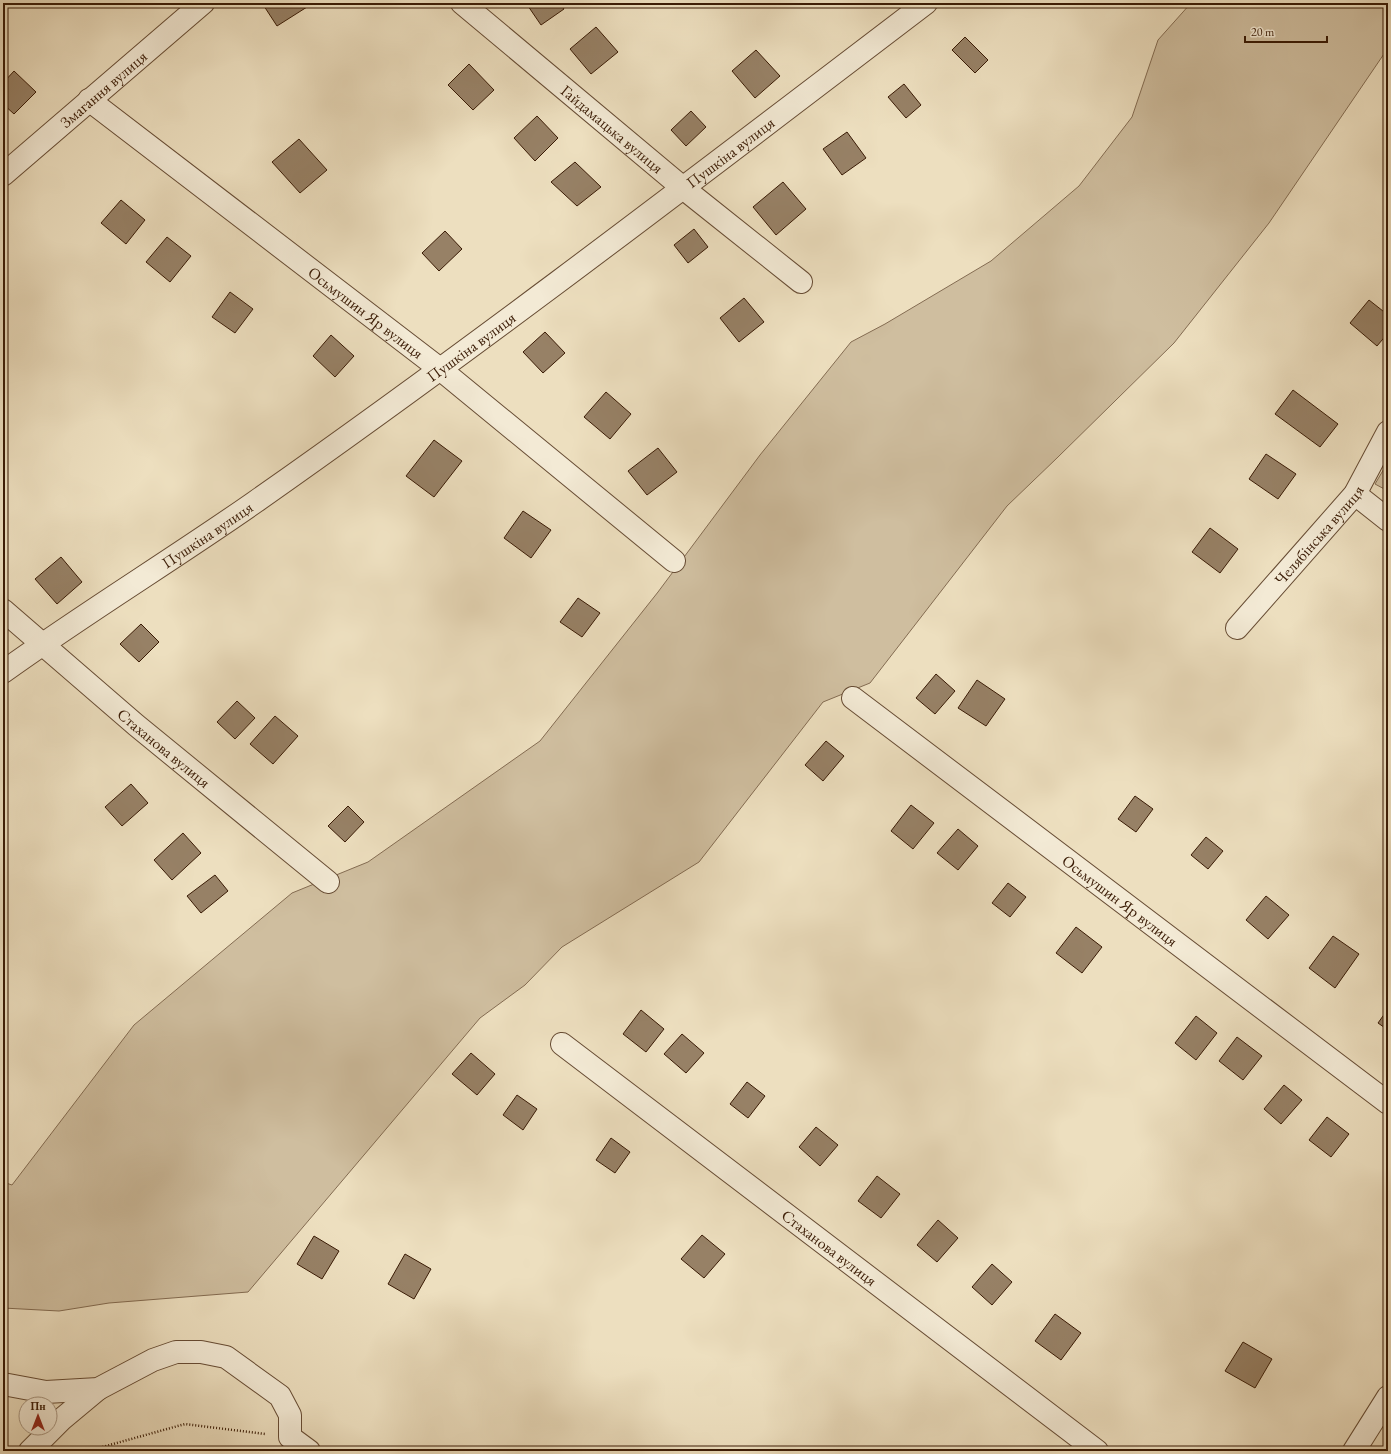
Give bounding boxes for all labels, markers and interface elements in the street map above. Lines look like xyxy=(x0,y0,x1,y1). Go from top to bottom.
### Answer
scale bar xyxy=(1245,18,1327,44)
text: 20 m xyxy=(1251,24,1275,40)
street label: Змагання вулиця xyxy=(55,46,151,132)
street label: Гайдамацька вулиця xyxy=(557,80,668,178)
street label: Пушкіна вулиця xyxy=(682,112,778,192)
street label: Осьмушин Яр вулиця xyxy=(304,261,428,363)
street label: Пушкіна вулиця xyxy=(422,307,520,386)
street label: Челябінська вулиця xyxy=(1269,482,1368,589)
street label: Пушкіна вулиця xyxy=(157,496,257,573)
street label: Стаханова вулиця xyxy=(113,703,215,792)
street label: Осьмушин Яр вулиця xyxy=(1058,850,1182,951)
street label: Стаханова вулиця xyxy=(777,1204,881,1291)
north arrow xyxy=(18,1396,58,1436)
text: Пн xyxy=(30,1399,46,1413)

